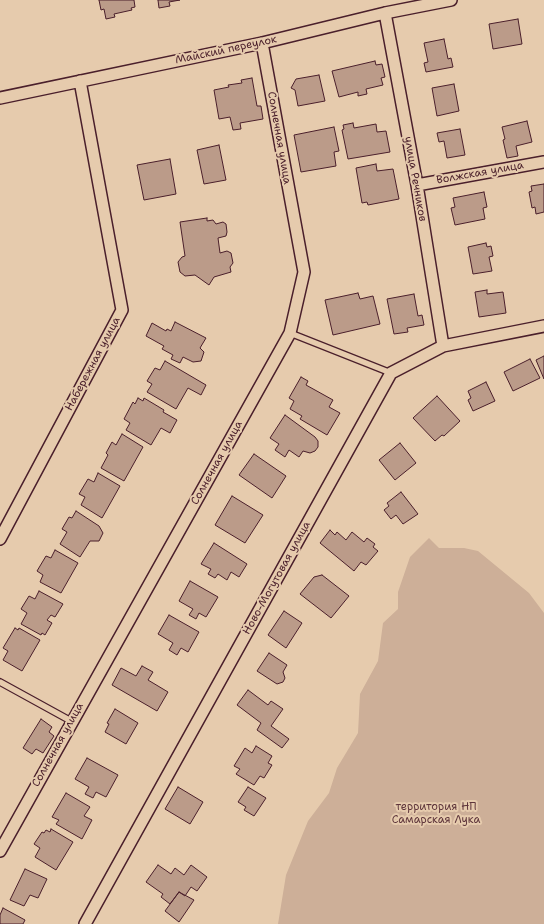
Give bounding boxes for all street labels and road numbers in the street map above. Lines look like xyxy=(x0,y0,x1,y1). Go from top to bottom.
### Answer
street label: Майский переулок xyxy=(174,33,278,67)
street label: Солнечная улица xyxy=(264,91,294,185)
street label: улица Речников xyxy=(401,135,429,223)
street label: Волжская улица xyxy=(435,159,525,187)
street label: Набережная улица xyxy=(63,315,123,413)
street label: Солнечная улица xyxy=(188,419,246,507)
street label: Ново-Могутовая улица xyxy=(240,519,314,637)
street label: Солнечная улица xyxy=(29,701,87,789)

